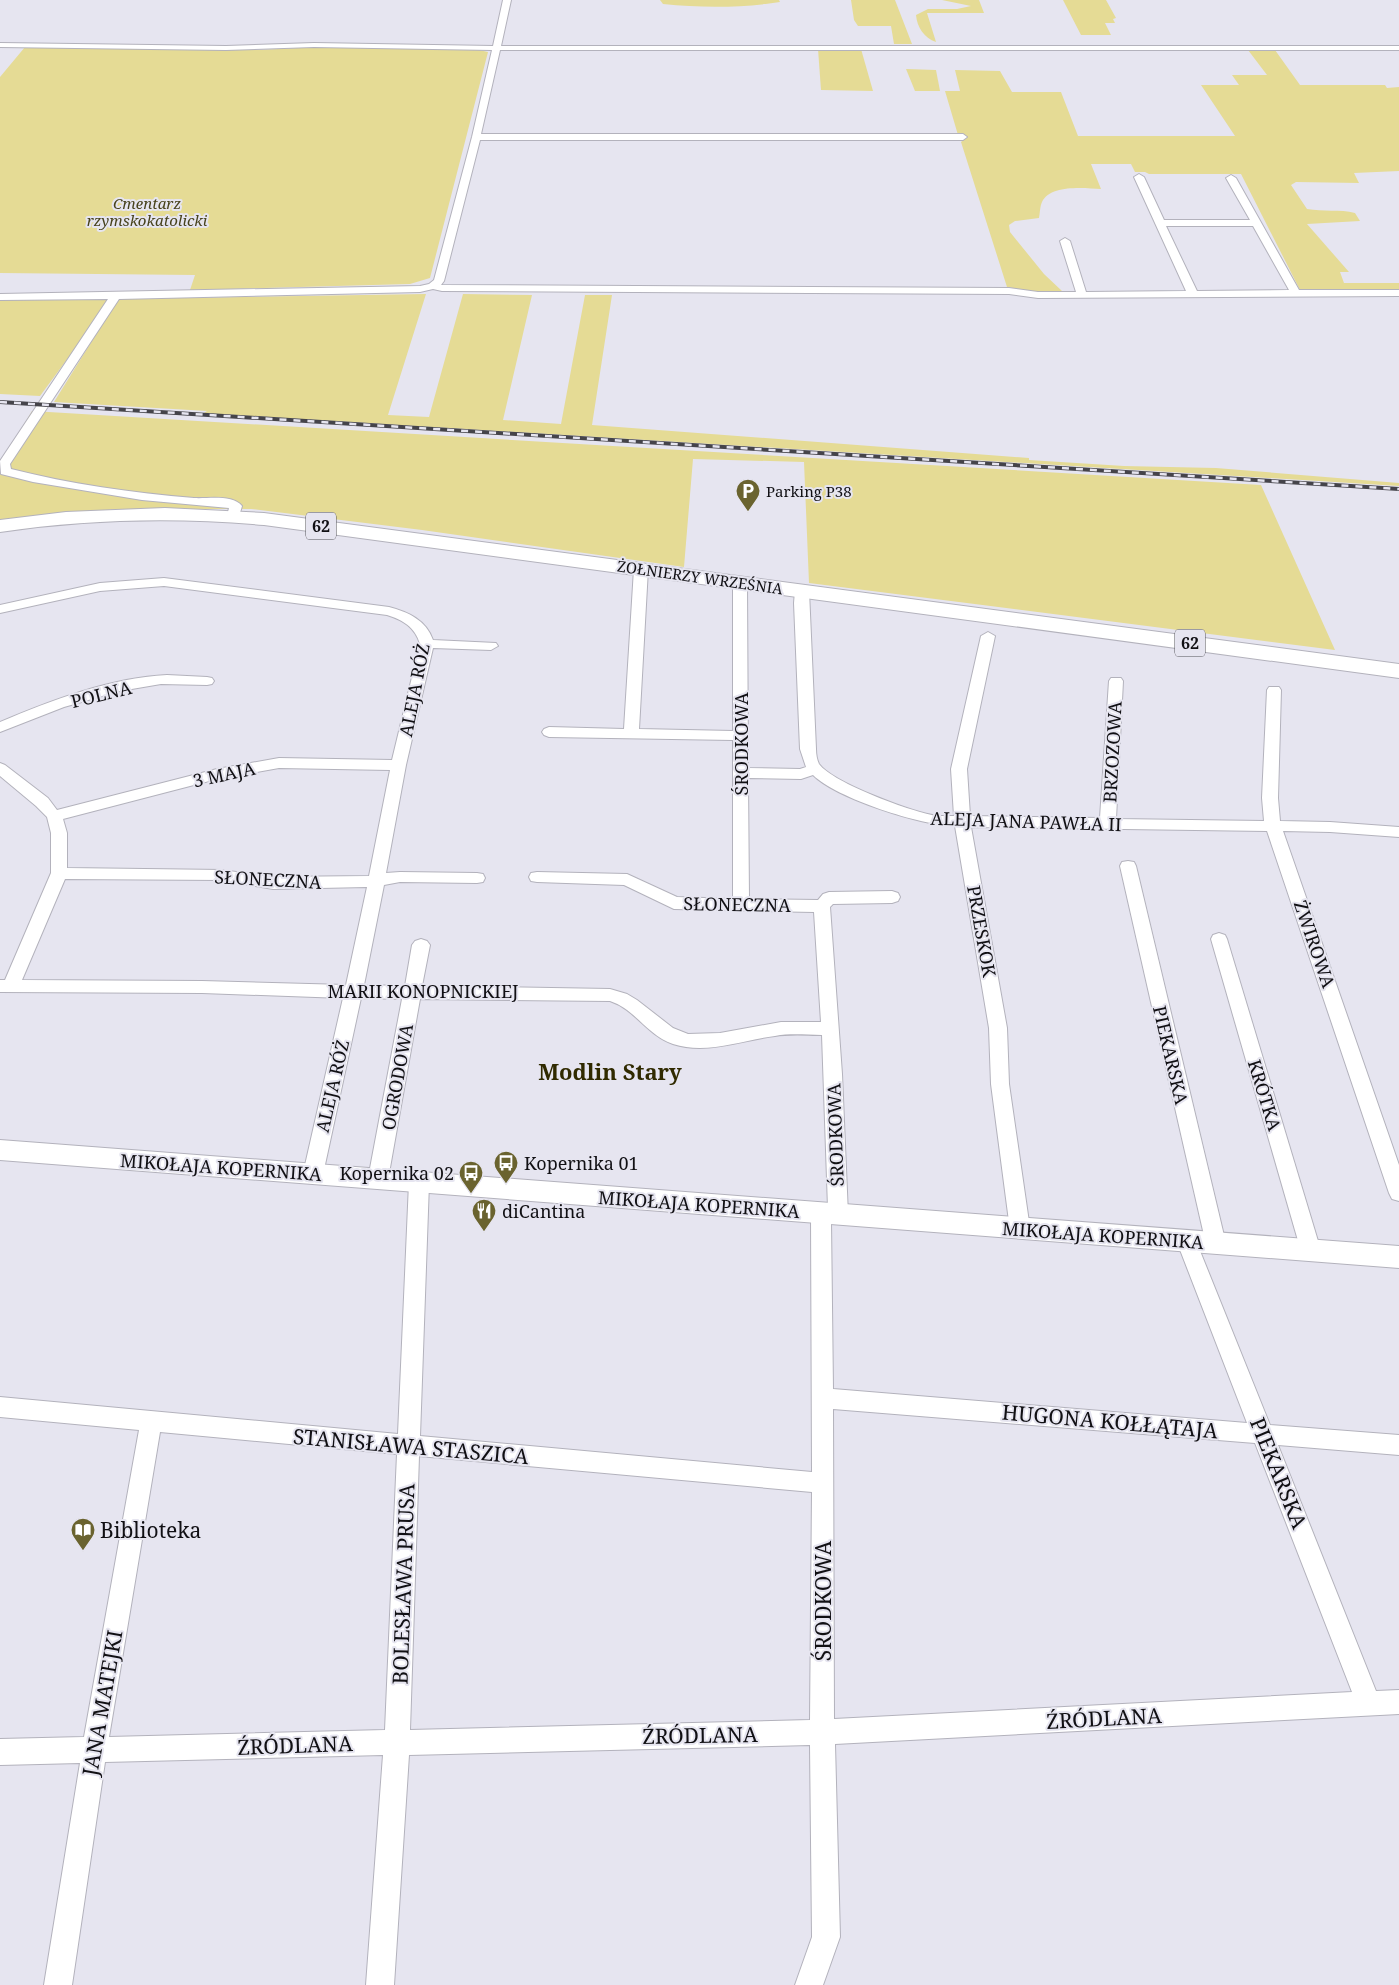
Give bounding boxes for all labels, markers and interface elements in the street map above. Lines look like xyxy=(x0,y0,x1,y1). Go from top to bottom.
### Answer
park label: Cmentarz rzymskokatolicki xyxy=(87,193,208,230)
parking icon: Parking P38 xyxy=(735,478,761,512)
place label: Parking P38 xyxy=(766,481,852,501)
road number: 62 xyxy=(306,512,336,540)
street label: ŻOŁNIERZY WRZEŚNIA xyxy=(616,555,785,599)
road number: 62 xyxy=(1175,630,1205,656)
street label: ALEJA RÓŻ xyxy=(393,641,435,739)
street label: POLNA xyxy=(68,675,134,713)
street label: ŚRODKOWA xyxy=(729,692,753,796)
street label: BRZOZOWA xyxy=(1097,700,1127,803)
street label: 3 MAJA xyxy=(190,756,258,792)
street label: ALEJA JANA PAWŁA II xyxy=(930,806,1122,836)
street label: SŁONECZNA xyxy=(214,864,323,894)
street label: PRZESKOK xyxy=(962,883,1002,979)
street label: SŁONECZNA xyxy=(683,891,791,917)
street label: ŻWIROWA xyxy=(1289,897,1341,991)
street label: MARII KONOPNICKIEJ xyxy=(327,979,519,1003)
street label: PIEKARSKA xyxy=(1148,1003,1194,1107)
street label: OGRODOWA xyxy=(376,1022,418,1132)
street label: ALEJA RÓŻ xyxy=(310,1037,354,1135)
district label: Modlin Stary xyxy=(538,1056,682,1086)
street label: KRÓTKA xyxy=(1243,1056,1287,1134)
street label: ŚRODKOWA xyxy=(821,1083,849,1187)
street label: MIKOŁAJA KOPERNIKA xyxy=(119,1148,323,1186)
bus stop icon: Kopernika 01 xyxy=(493,1150,519,1184)
place label: Kopernika 01 xyxy=(524,1151,639,1175)
bus stop icon: Kopernika 02 xyxy=(458,1160,484,1194)
place label: Kopernika 02 xyxy=(339,1161,454,1185)
street label: MIKOŁAJA KOPERNIKA xyxy=(597,1185,801,1223)
restaurant icon: diCantina xyxy=(471,1198,497,1232)
place label: diCantina xyxy=(502,1199,585,1223)
street label: MIKOŁAJA KOPERNIKA xyxy=(1001,1216,1205,1254)
street label: HUGONA KOŁŁĄTAJA xyxy=(1001,1398,1219,1444)
street label: PIEKARSKA xyxy=(1244,1413,1314,1533)
street label: STANISŁAWA STASZICA xyxy=(292,1422,530,1470)
street label: BOLESŁAWA PRUSA xyxy=(385,1483,421,1685)
place label: Biblioteka xyxy=(100,1516,201,1544)
library icon: Biblioteka xyxy=(70,1517,96,1551)
street label: ŚRODKOWA xyxy=(809,1541,837,1661)
street label: JANA MATEJKI xyxy=(75,1628,129,1779)
street label: ŹRÓDLANA xyxy=(1046,1701,1163,1735)
street label: ŹRÓDLANA xyxy=(642,1720,758,1750)
street label: ŹRÓDLANA xyxy=(237,1729,353,1761)

